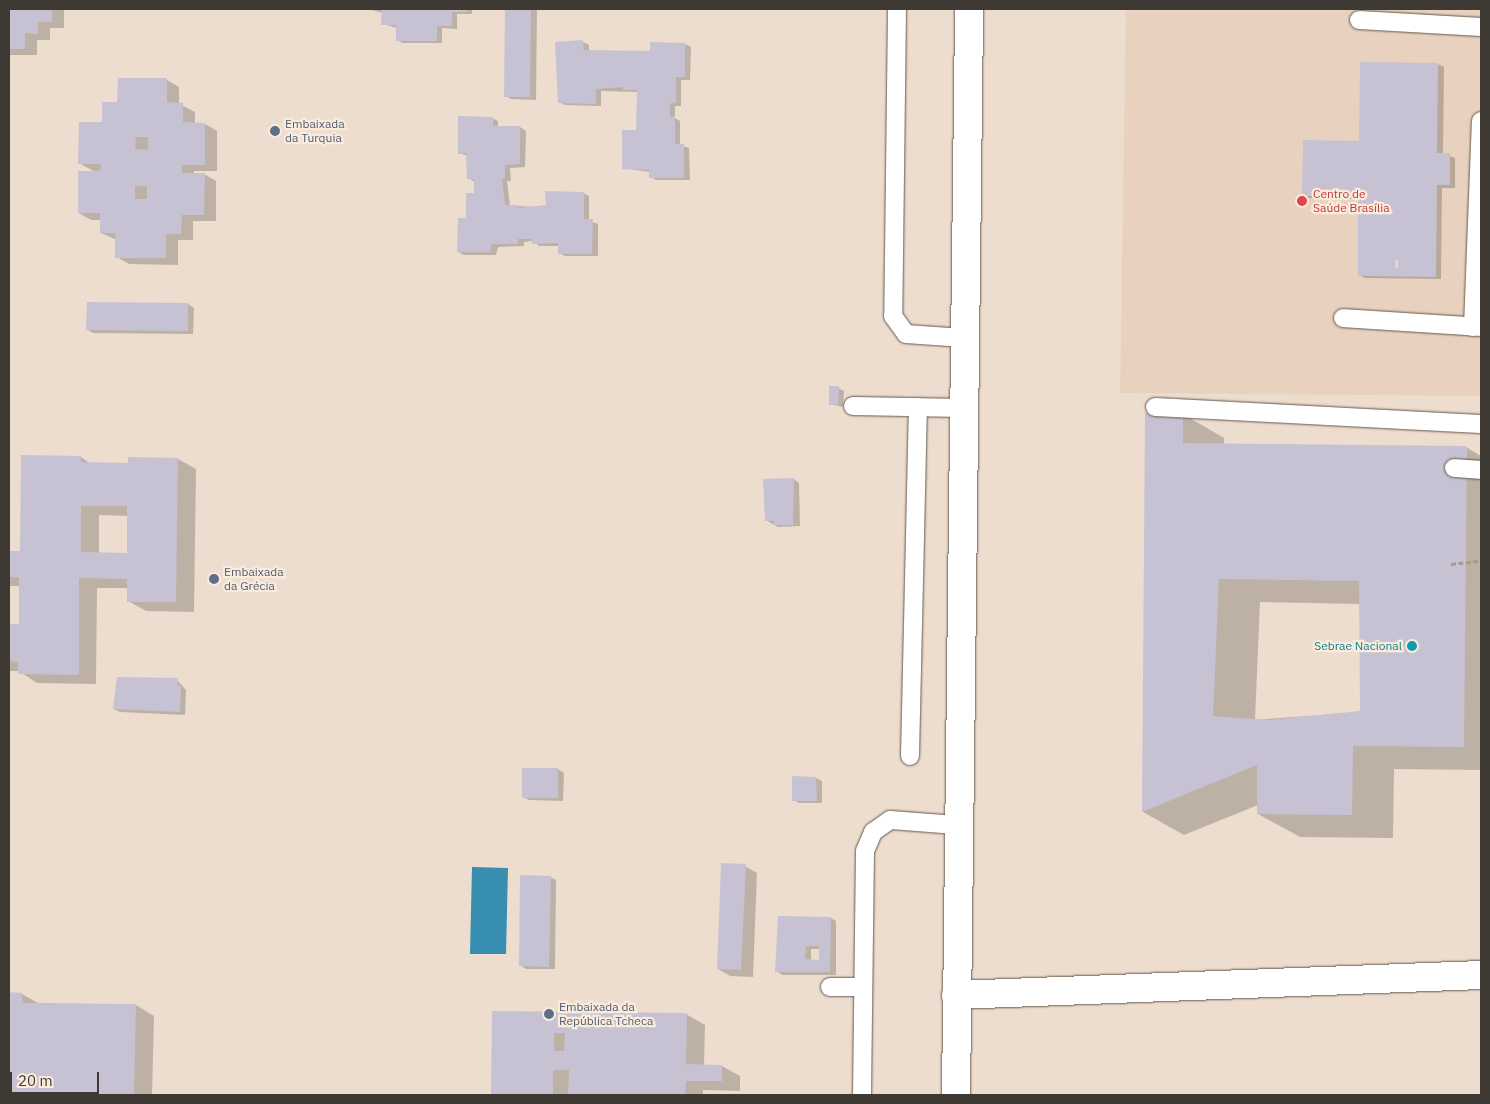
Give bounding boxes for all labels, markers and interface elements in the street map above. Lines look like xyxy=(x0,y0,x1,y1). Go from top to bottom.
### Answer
place label: Embaixada da Turquia xyxy=(285,117,345,145)
marker: Embaixada da Turquia xyxy=(269,125,281,137)
place label: Centro de Saúde Brasília xyxy=(1313,187,1390,215)
marker: Centro de Saúde Brasília xyxy=(1295,194,1309,208)
place label: Embaixada da Grécia xyxy=(224,565,284,593)
marker: Embaixada da Grécia xyxy=(208,573,220,585)
place label: Sebrae Nacional xyxy=(1314,639,1402,653)
marker: Sebrae Nacional xyxy=(1406,640,1418,652)
place label: Embaixada da República Tcheca xyxy=(559,1000,653,1028)
marker: Embaixada da República Tcheca xyxy=(543,1008,555,1020)
scale bar xyxy=(12,1062,101,1094)
text: 20 m xyxy=(18,1071,53,1090)

